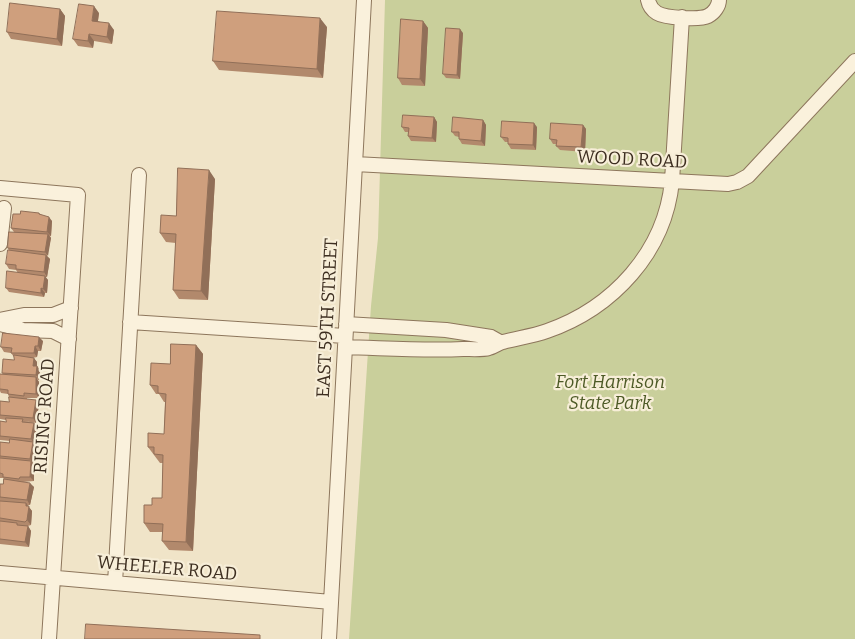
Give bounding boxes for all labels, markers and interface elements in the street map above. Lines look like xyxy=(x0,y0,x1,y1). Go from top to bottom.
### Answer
street label: WOOD ROAD xyxy=(576,146,688,174)
street label: EAST 59TH STREET xyxy=(313,238,343,398)
street label: RISING ROAD xyxy=(30,358,60,474)
park label: Fort Harrison State Park xyxy=(555,372,665,414)
street label: WHEELER ROAD xyxy=(96,552,238,586)

